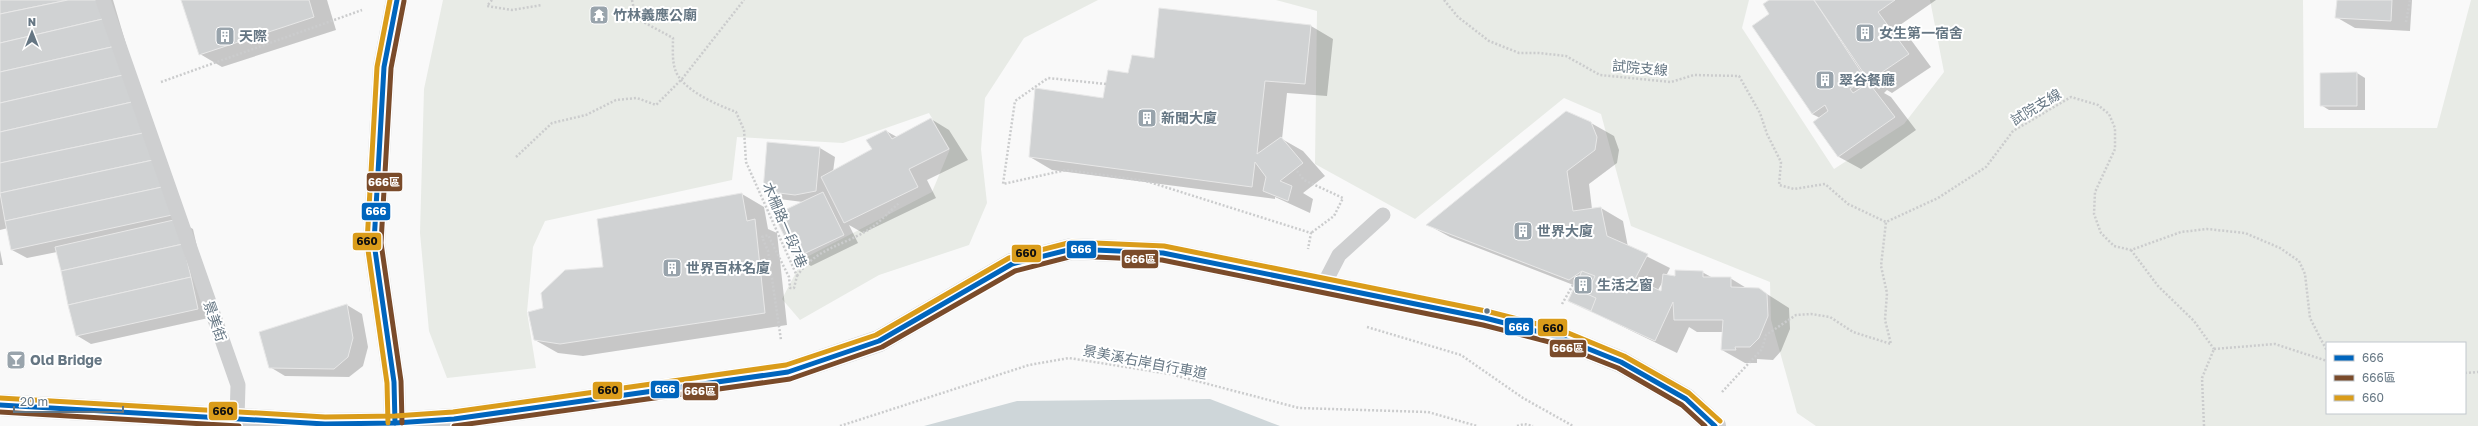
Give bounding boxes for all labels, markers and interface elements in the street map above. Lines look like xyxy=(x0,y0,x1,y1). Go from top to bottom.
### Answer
temple icon: 竹林義應公廟 xyxy=(588,4,610,26)
place label: 竹林義應公廟 xyxy=(613,6,697,23)
north arrow xyxy=(12,12,52,52)
text: N xyxy=(28,15,36,28)
building icon: 女生第一宿舍 xyxy=(1854,22,1876,44)
place label: 女生第一宿舍 xyxy=(1879,24,1963,41)
building icon: 天際 xyxy=(214,25,236,47)
place label: 天際 xyxy=(239,27,267,44)
street label: 試院支線 xyxy=(1611,57,1669,78)
building icon: 翠谷餐廳 xyxy=(1814,69,1836,91)
place label: 翠谷餐廳 xyxy=(1839,71,1895,88)
street label: 試院支線 xyxy=(2007,85,2064,128)
building icon: 新聞大廈 xyxy=(1136,107,1158,129)
place label: 新聞大廈 xyxy=(1161,109,1217,126)
line badge: 666區 xyxy=(366,172,403,192)
text: 666區 xyxy=(368,175,400,188)
street label: 木柵路一段7巷 xyxy=(760,179,811,270)
line badge: 666 xyxy=(361,202,391,221)
text: 666 xyxy=(366,204,386,217)
building icon: 世界大廈 xyxy=(1512,220,1534,242)
place label: 世界大廈 xyxy=(1537,222,1593,239)
line badge: 660 xyxy=(352,232,382,251)
text: 660 xyxy=(356,234,378,247)
line badge: 666 xyxy=(1066,240,1097,259)
text: 666 xyxy=(1071,242,1091,255)
line badge: 660 xyxy=(1011,244,1042,263)
text: 660 xyxy=(1015,246,1037,259)
line badge: 666區 xyxy=(1121,249,1159,269)
text: 666區 xyxy=(1124,252,1156,265)
building icon: 世界百林名廈 xyxy=(661,257,683,279)
place label: 世界百林名廈 xyxy=(686,259,770,276)
building icon: 生活之窗 xyxy=(1572,274,1594,296)
place label: 生活之窗 xyxy=(1597,276,1653,293)
street label: 景美街 xyxy=(201,298,230,343)
unlabelled marker xyxy=(1482,306,1492,316)
line badge: 666 xyxy=(1504,317,1534,336)
line badge: 660 xyxy=(1537,318,1568,337)
text: 666 xyxy=(1509,320,1529,333)
text: 660 xyxy=(1542,321,1564,334)
line badge: 666區 xyxy=(1549,339,1587,358)
street label: 景美溪右岸自行車道 xyxy=(1082,341,1209,382)
text: 666區 xyxy=(1552,341,1584,354)
legend xyxy=(2326,342,2466,414)
bar icon: Old Bridge xyxy=(5,349,27,371)
text: 666 xyxy=(2362,350,2384,365)
place label: Old Bridge xyxy=(30,351,102,368)
text: 666區 xyxy=(2362,370,2396,385)
line badge: 666 xyxy=(650,380,680,399)
line badge: 660 xyxy=(592,381,623,400)
text: 666 xyxy=(655,382,675,395)
line badge: 666區 xyxy=(682,382,719,401)
text: 660 xyxy=(597,383,619,396)
text: 666區 xyxy=(684,384,716,397)
scale bar xyxy=(14,388,123,414)
text: 660 xyxy=(2362,390,2384,405)
text: 20 m xyxy=(20,394,48,409)
line badge: 660 xyxy=(208,401,238,421)
text: 660 xyxy=(212,404,234,417)

